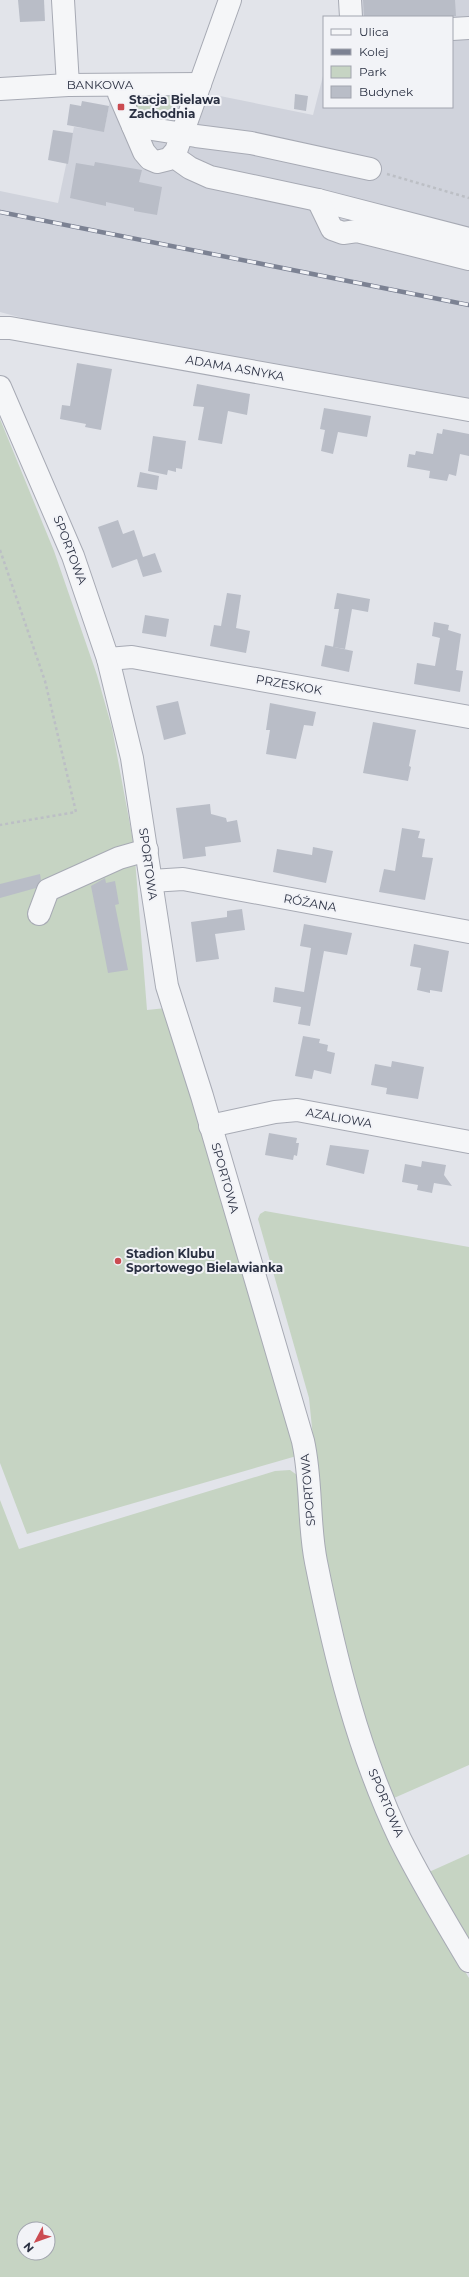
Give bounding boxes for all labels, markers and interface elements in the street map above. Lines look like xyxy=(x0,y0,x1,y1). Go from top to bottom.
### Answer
legend xyxy=(323,16,453,108)
text: Ulica xyxy=(359,24,389,39)
text: Kolej xyxy=(359,44,388,59)
text: Park xyxy=(359,64,387,79)
street label: BANKOWA xyxy=(67,77,134,92)
text: Budynek xyxy=(359,84,414,99)
place label: Stacja Bielawa Zachodnia xyxy=(129,92,220,121)
marker: Stacja Bielawa Zachodnia xyxy=(116,102,126,112)
street label: ADAMA ASNYKA xyxy=(185,351,286,384)
street label: SPORTOWA xyxy=(50,513,91,587)
street label: PRZESKOK xyxy=(255,671,324,698)
street label: SPORTOWA xyxy=(136,827,161,901)
street label: RÓŻANA xyxy=(282,890,338,915)
street label: AZALIOWA xyxy=(305,1104,374,1131)
street label: SPORTOWA xyxy=(208,1141,243,1215)
place label: Stadion Klubu Sportowego Bielawianka xyxy=(126,1246,283,1275)
marker: Stadion Klubu Sportowego Bielawianka xyxy=(113,1256,123,1266)
street label: SPORTOWA xyxy=(297,1453,318,1527)
street label: SPORTOWA xyxy=(365,1766,408,1840)
north arrow xyxy=(16,2221,56,2261)
text: N xyxy=(20,2240,37,2256)

